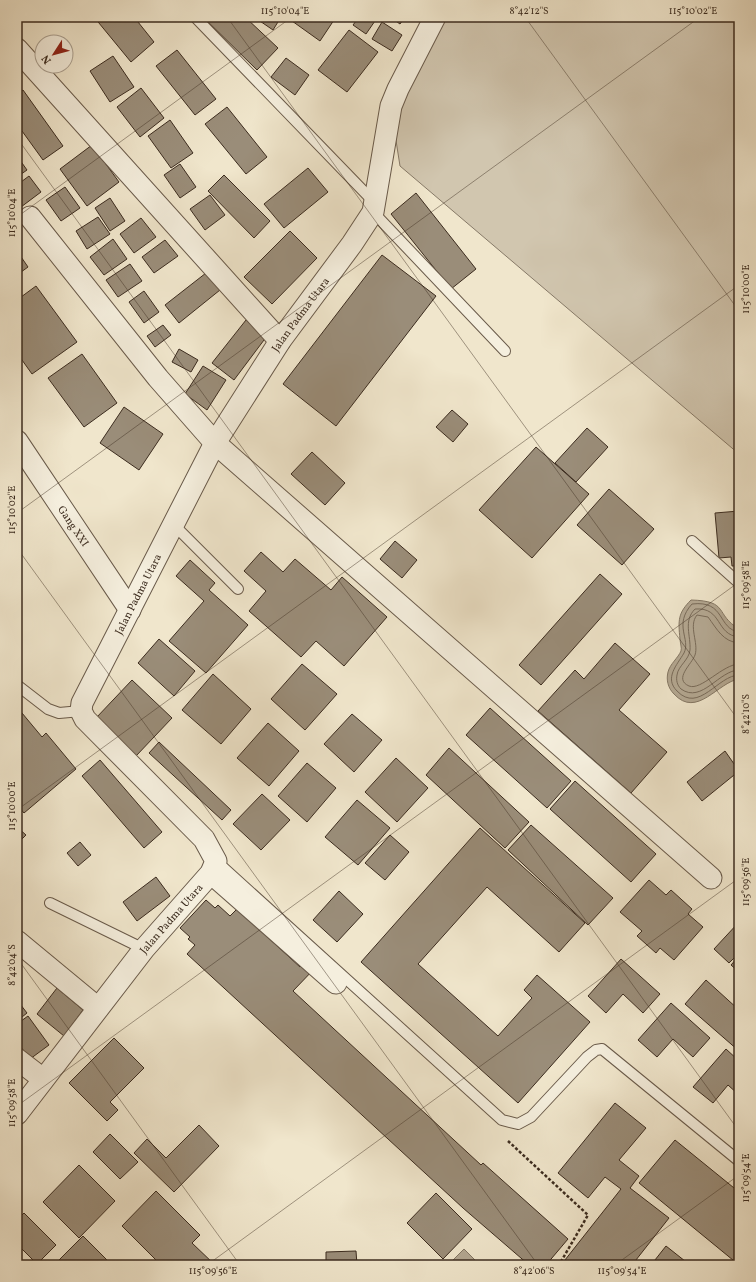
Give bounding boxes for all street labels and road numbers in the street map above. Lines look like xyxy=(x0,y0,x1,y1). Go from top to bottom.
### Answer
street label: Jalan Padma Utara xyxy=(269,274,334,355)
street label: Gang XXI xyxy=(53,503,92,550)
street label: Jalan Padma Utara xyxy=(112,551,166,638)
street label: Jalan Padma Utara xyxy=(137,881,208,957)

